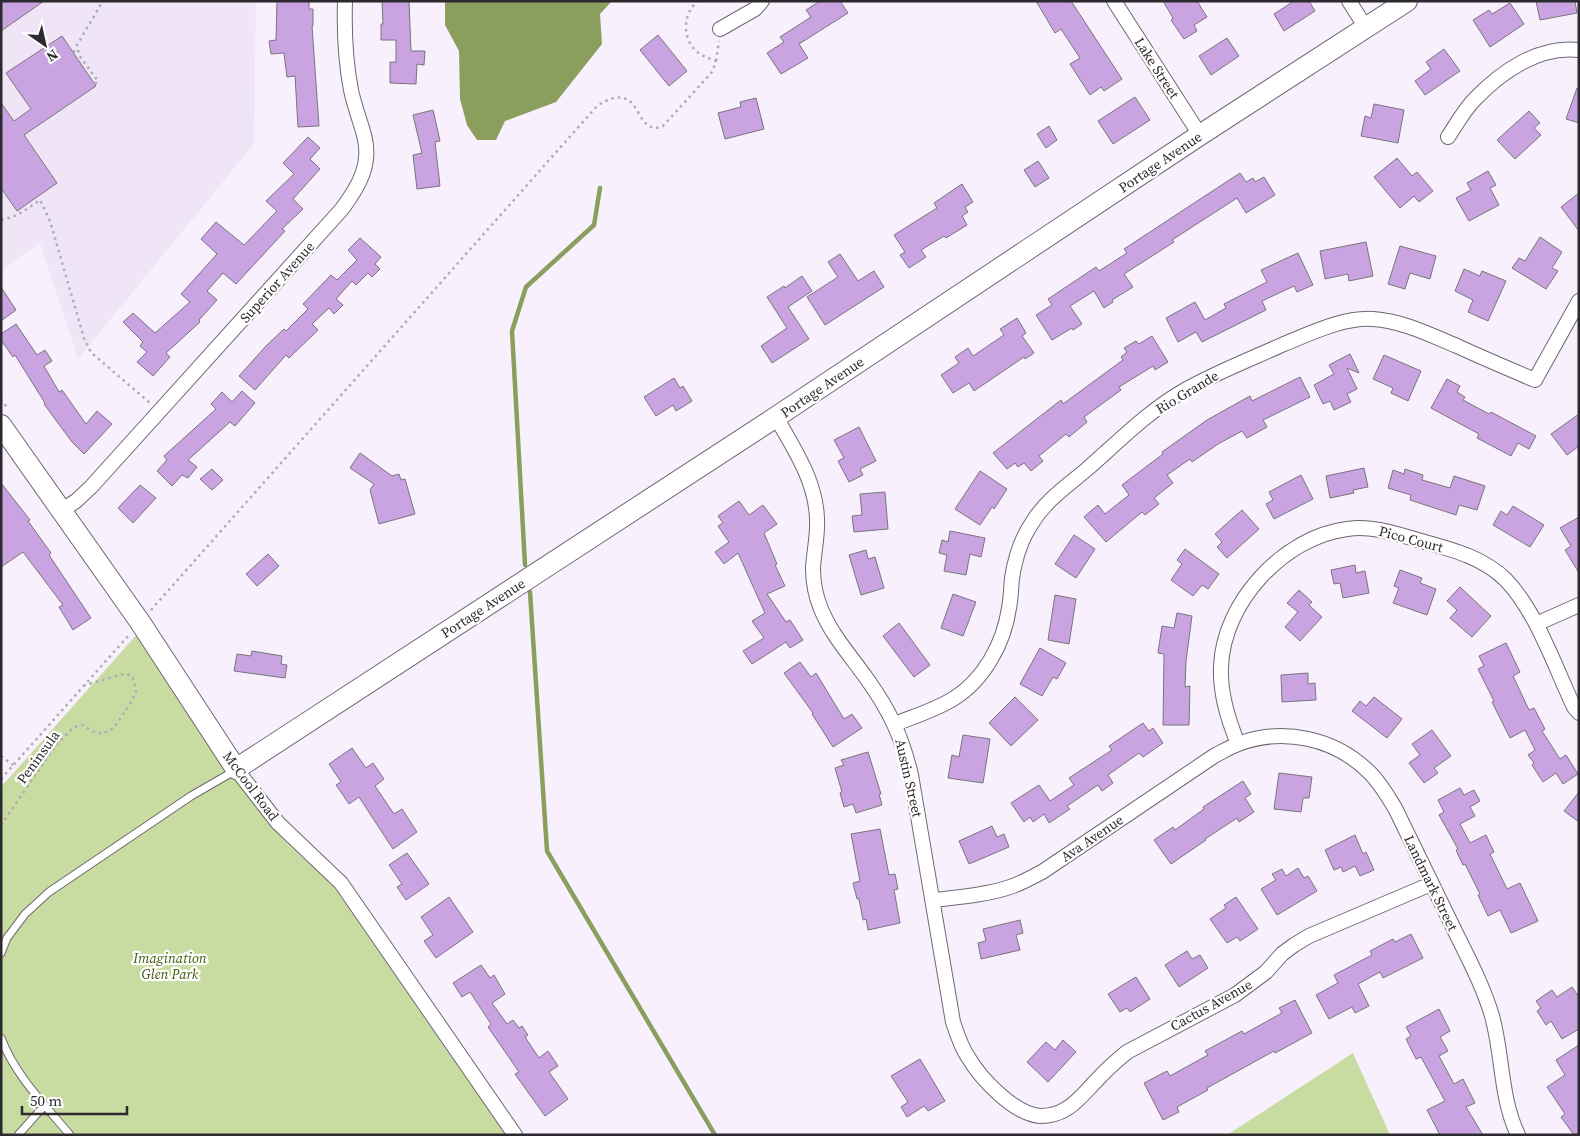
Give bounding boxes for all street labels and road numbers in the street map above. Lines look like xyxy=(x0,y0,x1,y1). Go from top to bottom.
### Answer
street label: Lake Street xyxy=(1130,33,1185,103)
street label: Portage Avenue xyxy=(1114,127,1206,197)
street label: Superior Avenue xyxy=(235,237,319,327)
street label: Portage Avenue xyxy=(776,352,868,422)
street label: Rio Grande xyxy=(1152,365,1222,419)
street label: Pico Court xyxy=(1377,521,1446,557)
street label: Portage Avenue xyxy=(437,573,529,643)
street label: Peninsula xyxy=(12,725,65,788)
street label: Austin Street xyxy=(890,737,928,820)
street label: McCool Road xyxy=(218,747,284,825)
street label: Ava Avenue xyxy=(1057,810,1127,866)
street label: Landmark Street xyxy=(1399,832,1463,935)
street label: Cactus Avenue xyxy=(1166,974,1256,1036)

